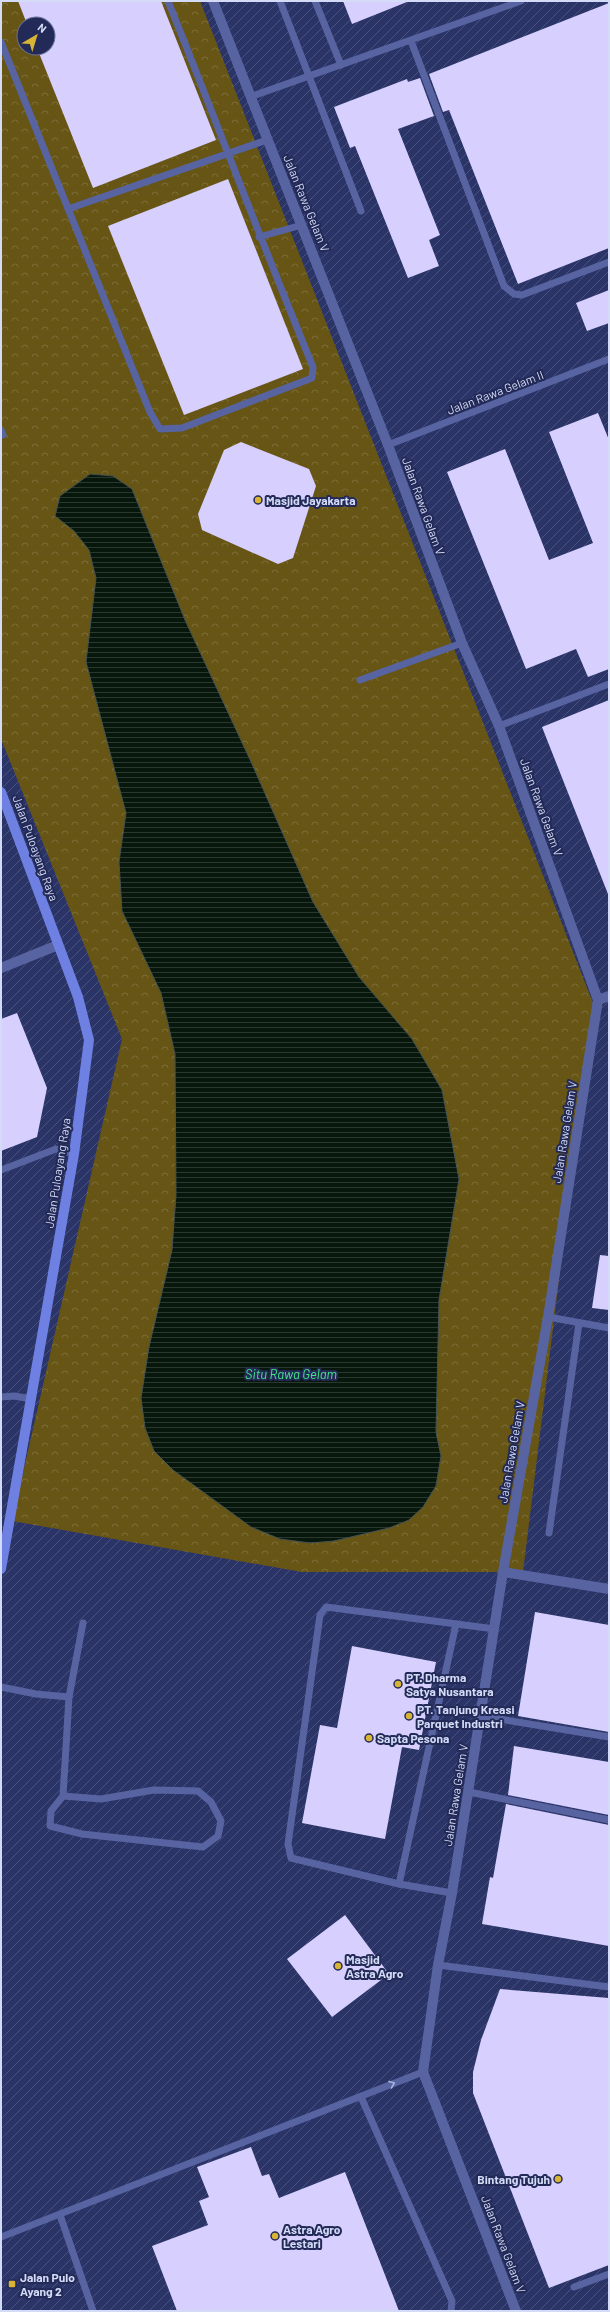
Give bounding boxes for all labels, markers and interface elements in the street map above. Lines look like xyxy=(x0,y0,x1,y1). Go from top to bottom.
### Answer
north arrow xyxy=(16,16,56,56)
text: N xyxy=(36,20,49,35)
street label: Jalan Rawa Gelam V xyxy=(281,152,333,254)
street label: Jalan Rawa Gelam II xyxy=(445,367,545,417)
street label: Jalan Rawa Gelam V xyxy=(400,455,448,557)
place label: Masjid Jayakarta xyxy=(266,493,356,507)
marker: Masjid Jayakarta xyxy=(253,495,263,505)
street label: Jalan Rawa Gelam V xyxy=(518,756,566,858)
street label: Jalan Puloayang Raya xyxy=(10,793,62,903)
street label: Jalan Rawa Gelam V xyxy=(549,1080,579,1184)
street label: Jalan Puloayang Raya xyxy=(41,1117,73,1229)
water label: Situ Rawa Gelam xyxy=(245,1366,337,1382)
street label: Jalan Rawa Gelam V xyxy=(495,1400,527,1504)
place label: PT. Dharma Satya Nusantara xyxy=(406,1670,494,1698)
marker: PT. Dharma Satya Nusantara xyxy=(393,1679,403,1689)
place label: PT. Tanjung Kreasi Parquet Industri xyxy=(417,1702,515,1730)
marker: PT. Tanjung Kreasi Parquet Industri xyxy=(404,1711,414,1721)
place label: Sapta Pesona xyxy=(377,1731,449,1745)
marker: Sapta Pesona xyxy=(364,1733,374,1743)
street label: Jalan Rawa Gelam V xyxy=(440,1743,470,1847)
place label: Masjid Astra Agro xyxy=(346,1952,404,1980)
marker: Masjid Astra Agro xyxy=(333,1961,343,1971)
one-way arrow xyxy=(388,2080,395,2088)
place label: Bintang Tujuh xyxy=(477,2172,550,2186)
marker: Bintang Tujuh xyxy=(553,2174,563,2184)
street label: Jalan Rawa Gelam V xyxy=(479,2193,529,2295)
place label: Astra Agro Lestari xyxy=(283,2222,341,2250)
marker: Astra Agro Lestari xyxy=(270,2231,280,2241)
place label: Jalan Pulo Ayang 2 xyxy=(20,2270,75,2298)
marker: Jalan Pulo Ayang 2 xyxy=(7,2279,17,2289)

